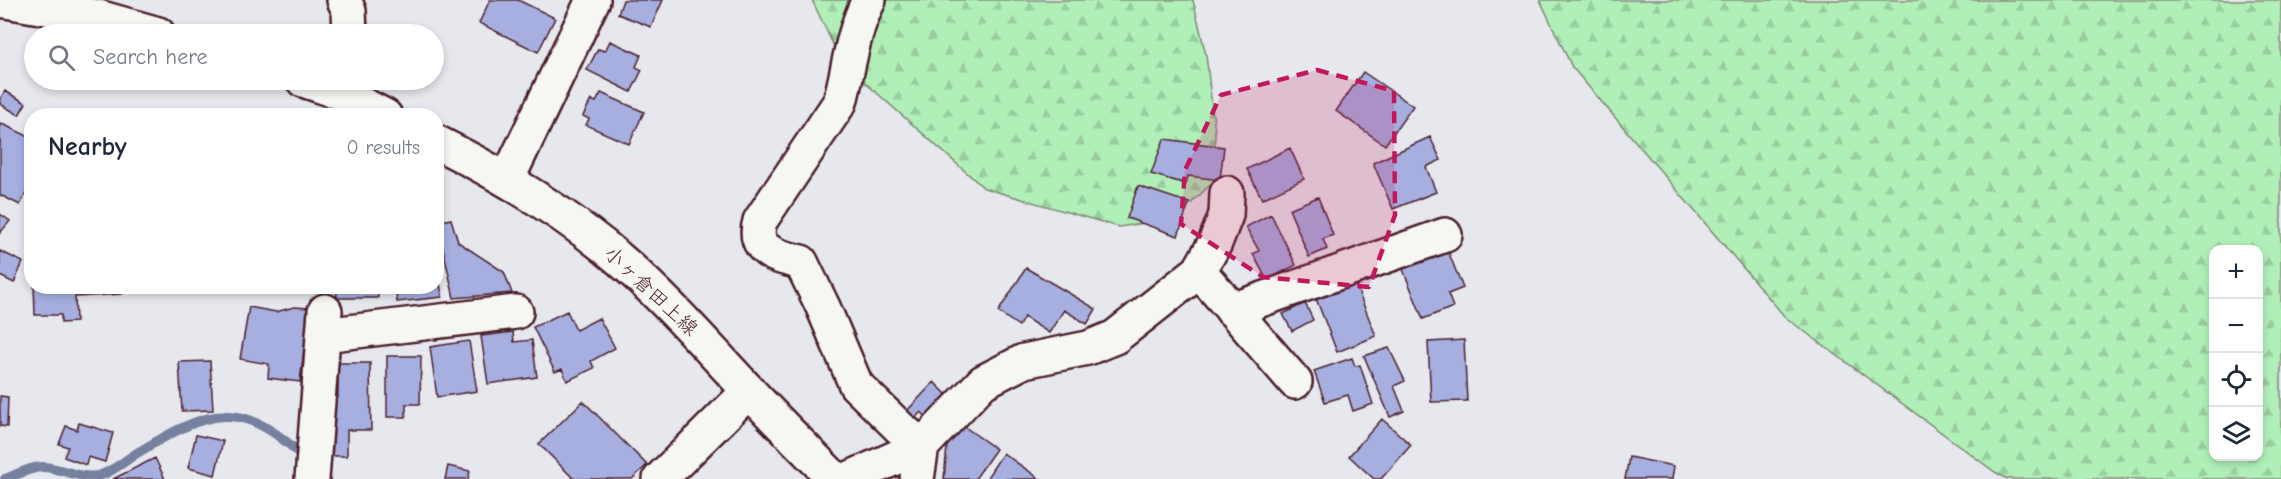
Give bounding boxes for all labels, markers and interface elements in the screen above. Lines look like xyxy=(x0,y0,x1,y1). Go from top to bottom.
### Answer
search box xyxy=(24,24,444,90)
icon: search xyxy=(45,41,78,74)
text: Search here xyxy=(93,44,208,70)
text: Nearby xyxy=(48,132,127,162)
text: 0 results xyxy=(347,136,420,159)
street label: 小ヶ倉田上線 xyxy=(599,242,703,340)
map controls xyxy=(2209,245,2263,461)
button: + xyxy=(2209,245,2263,299)
button: − xyxy=(2209,299,2263,353)
button: locate xyxy=(2209,353,2263,407)
button: layers xyxy=(2209,407,2263,461)

